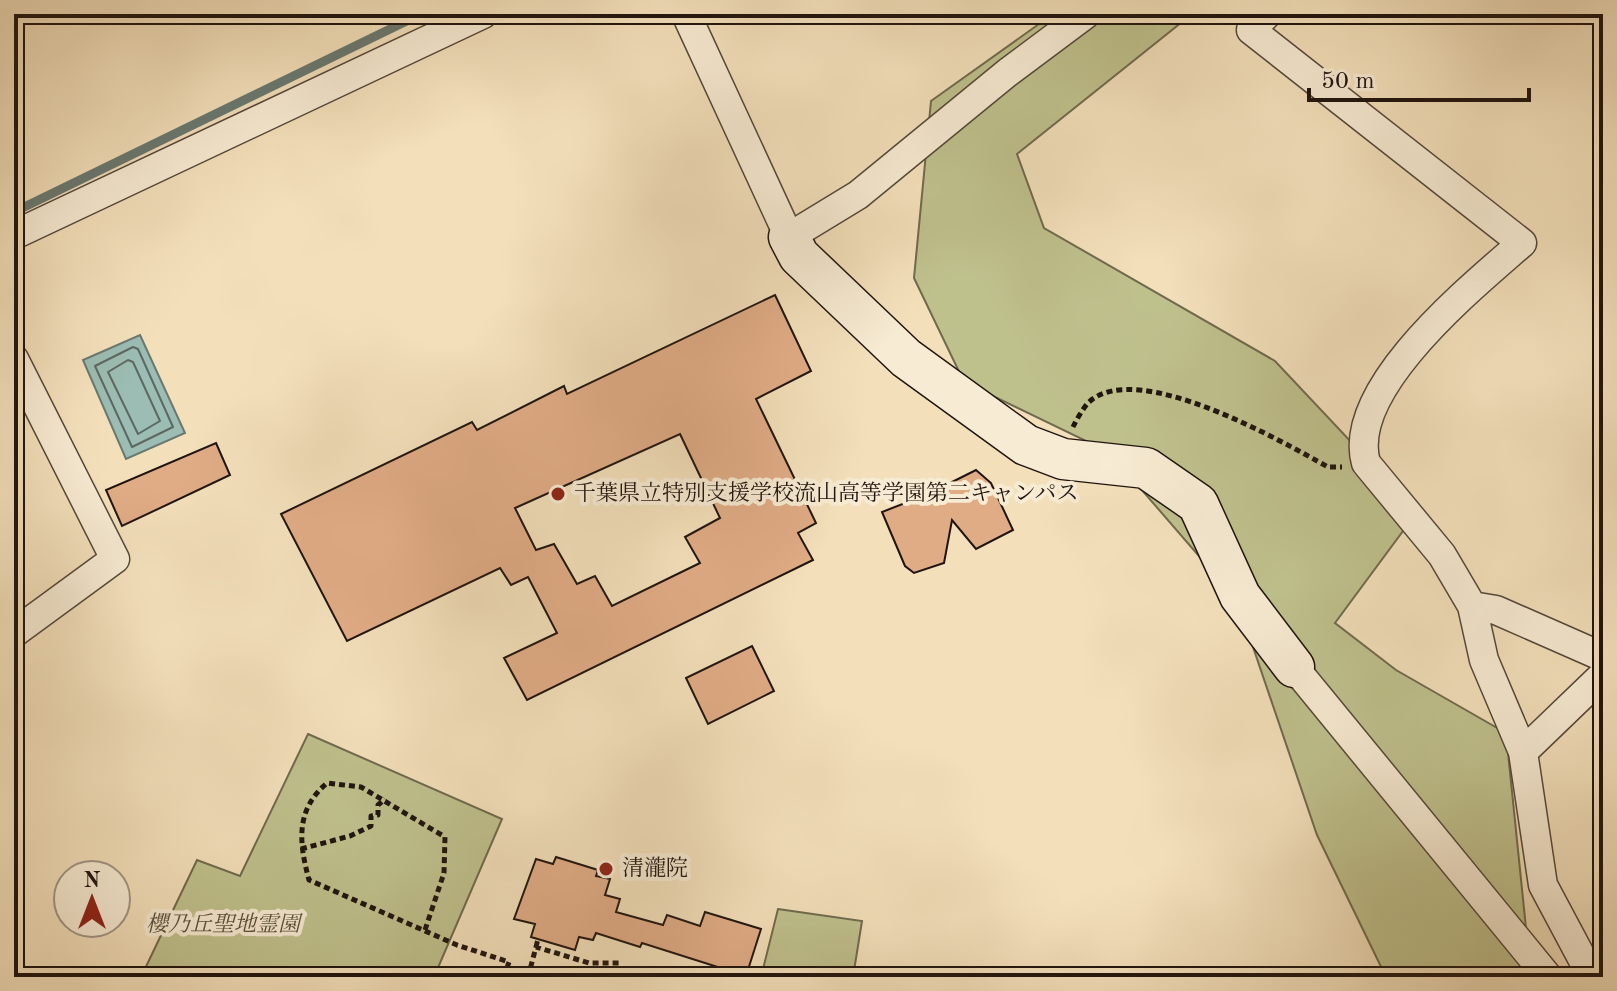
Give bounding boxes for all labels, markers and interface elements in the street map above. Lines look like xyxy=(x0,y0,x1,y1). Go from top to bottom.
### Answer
scale bar xyxy=(1309,52,1529,102)
text: 50 m xyxy=(1321,70,1375,94)
place label: 千葉県立特別支援学校流山高等学園第二キャンパス xyxy=(574,481,1078,505)
marker: 千葉県立特別支援学校流山高等学園第二キャンパス xyxy=(549,485,567,503)
place label: 清瀧院 xyxy=(622,856,688,880)
north arrow xyxy=(52,859,132,939)
marker: 清瀧院 xyxy=(597,860,615,878)
text: N xyxy=(84,870,101,892)
park label: 櫻乃丘聖地霊園 xyxy=(146,912,303,936)

